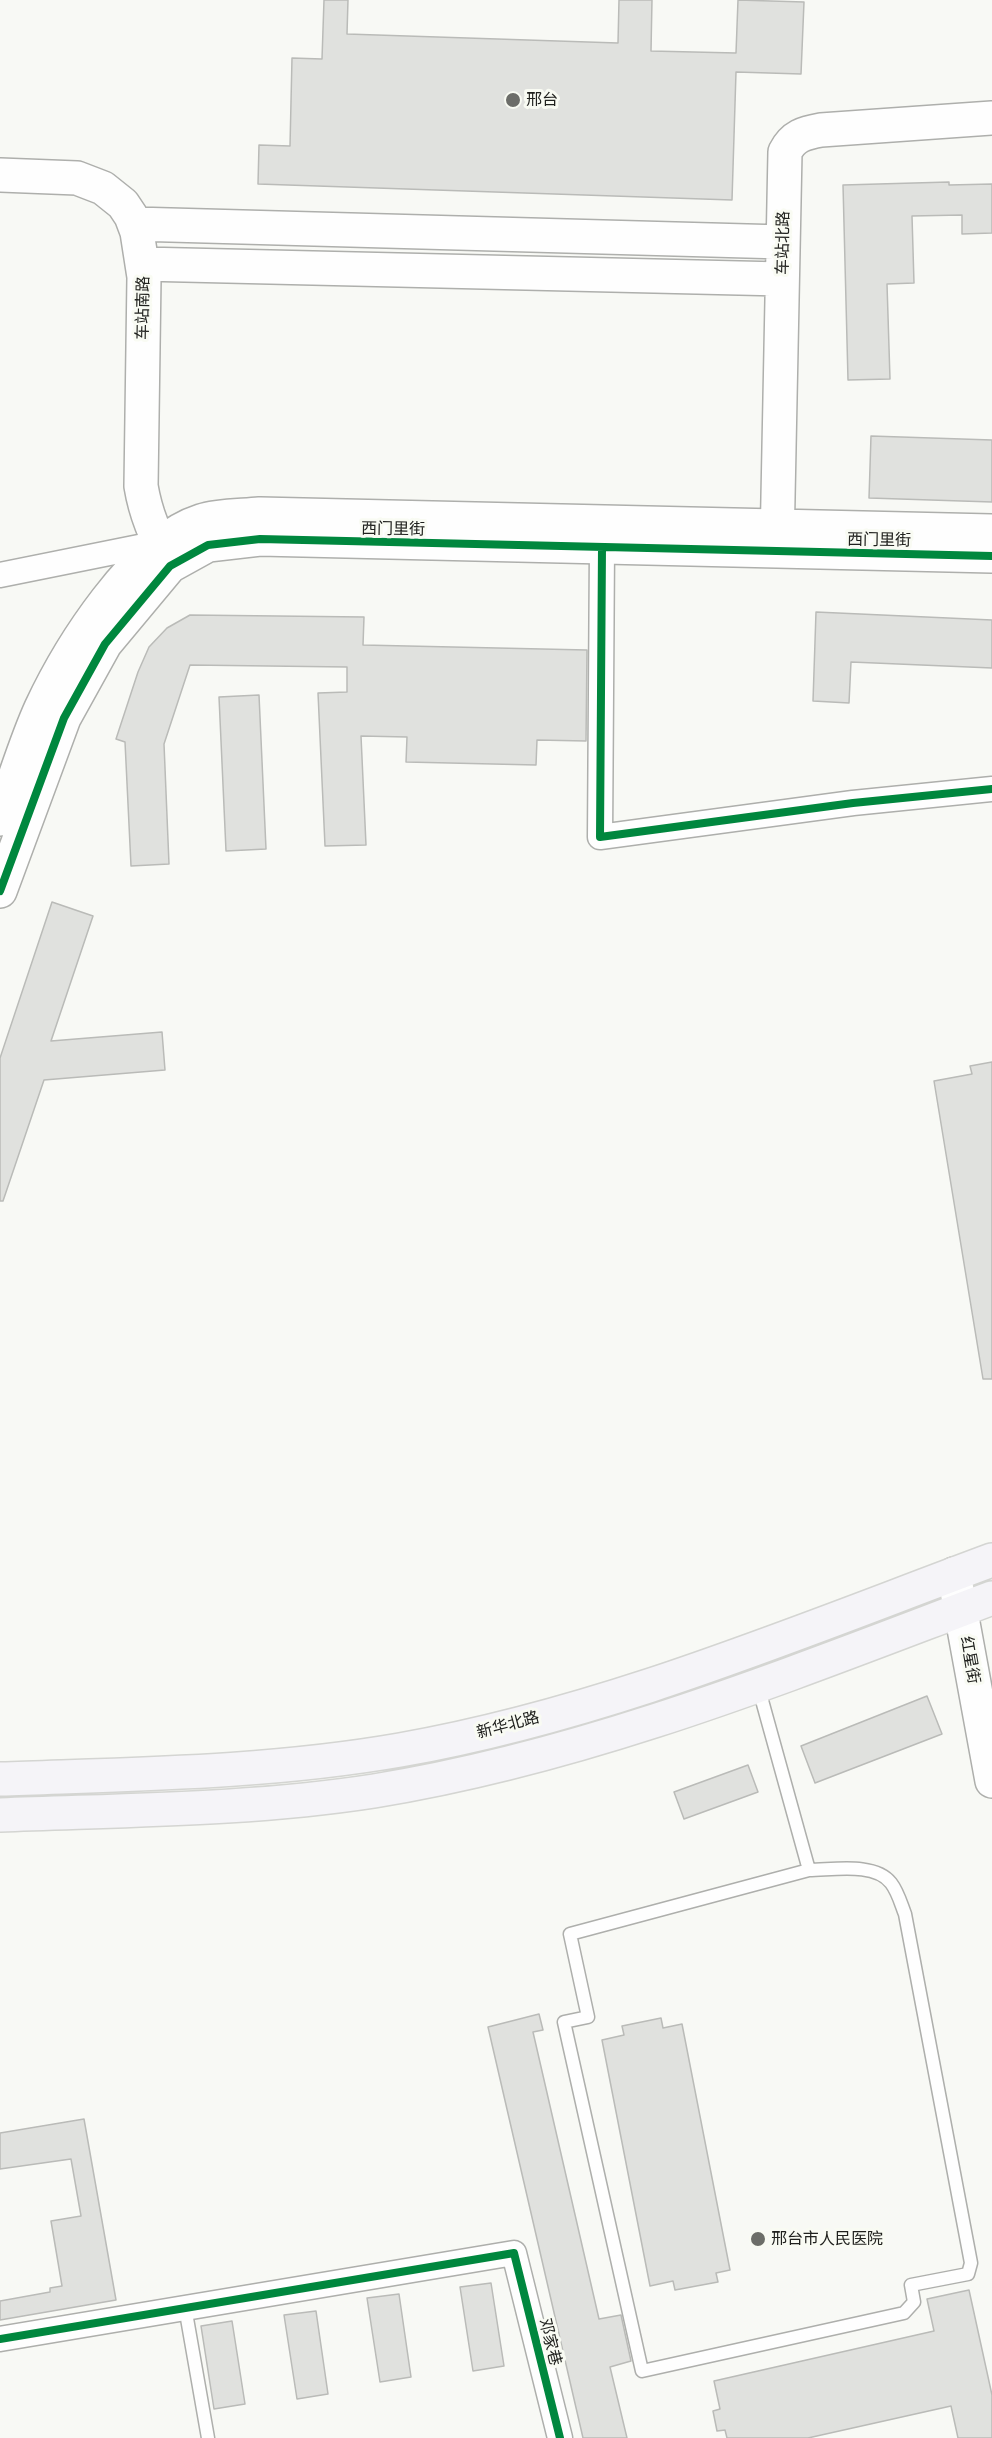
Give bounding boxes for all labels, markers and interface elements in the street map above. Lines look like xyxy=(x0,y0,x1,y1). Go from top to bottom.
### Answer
place label: 邢台 xyxy=(526,90,558,110)
marker: 邢台 xyxy=(504,91,522,109)
street label: 车站北路 xyxy=(773,211,793,275)
street label: 车站南路 xyxy=(133,276,153,340)
street label: 西门里街 xyxy=(361,519,425,539)
street label: 西门里街 xyxy=(847,530,911,550)
street label: 红星街 xyxy=(956,1635,984,1685)
street label: 新华北路 xyxy=(475,1707,541,1743)
place label: 邢台市人民医院 xyxy=(771,2229,883,2249)
marker: 邢台市人民医院 xyxy=(749,2230,767,2248)
street label: 邓家巷 xyxy=(535,2316,565,2368)

